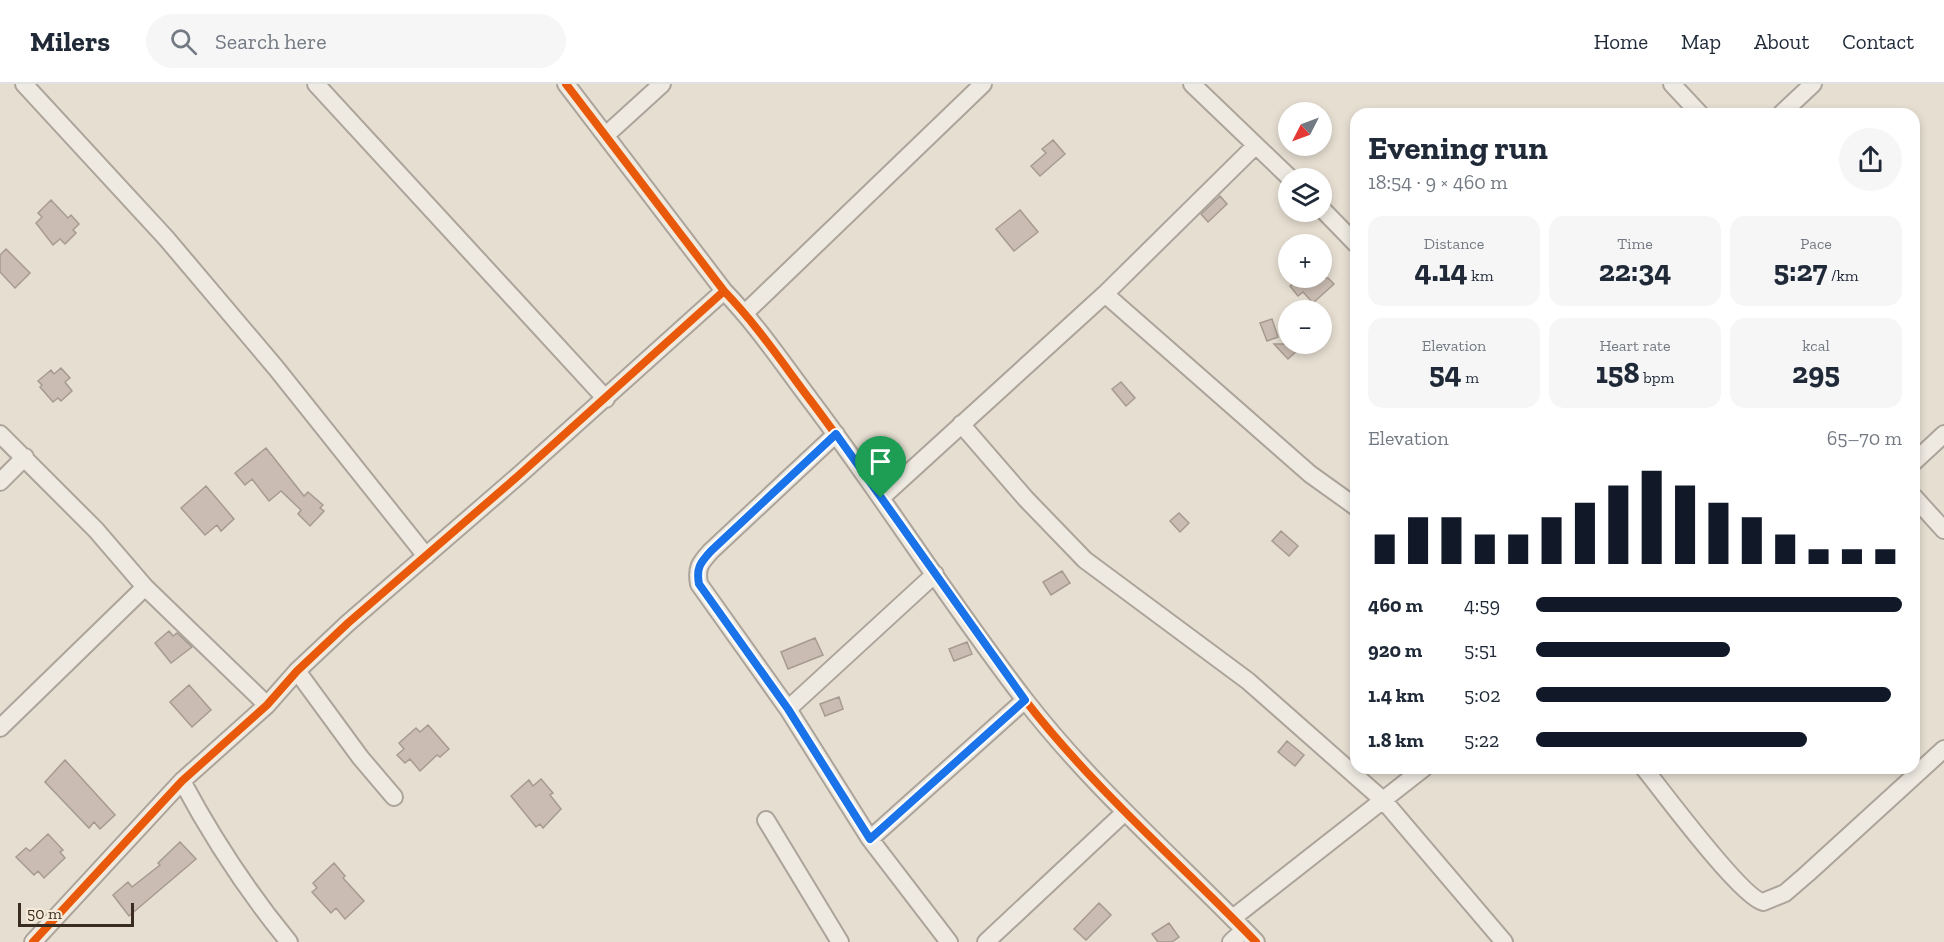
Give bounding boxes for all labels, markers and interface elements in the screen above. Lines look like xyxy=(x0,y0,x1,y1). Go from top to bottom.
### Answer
search box xyxy=(146,14,566,68)
text: Milers xyxy=(30,25,110,58)
icon: search xyxy=(167,25,200,58)
text: Search here xyxy=(215,28,327,55)
text: Home xyxy=(1594,29,1648,54)
text: Map xyxy=(1681,29,1721,54)
text: About xyxy=(1754,29,1809,54)
text: Contact xyxy=(1842,29,1914,54)
north arrow xyxy=(1278,102,1332,156)
map controls xyxy=(1278,102,1332,354)
text: Evening run xyxy=(1368,128,1548,167)
button: share xyxy=(1839,128,1902,191)
button: layers xyxy=(1278,168,1332,222)
text: 18:54 · 9 × 460 m xyxy=(1368,170,1508,194)
button: + xyxy=(1278,234,1332,288)
text: Distance xyxy=(1424,234,1484,253)
text: Time xyxy=(1617,234,1653,253)
text: Pace xyxy=(1800,234,1832,253)
text: 4.14 xyxy=(1415,253,1468,289)
text: 22:34 xyxy=(1599,253,1671,289)
text: 5:27 xyxy=(1773,253,1827,289)
text: km xyxy=(1468,266,1493,285)
text: /km xyxy=(1827,266,1859,285)
button: − xyxy=(1278,300,1332,354)
text: Elevation xyxy=(1422,336,1486,355)
text: Heart rate xyxy=(1599,336,1671,355)
text: kcal xyxy=(1802,336,1830,355)
text: 54 xyxy=(1429,355,1462,391)
text: 158 xyxy=(1596,355,1640,391)
text: 295 xyxy=(1792,355,1840,391)
text: m xyxy=(1462,368,1479,387)
text: bpm xyxy=(1640,368,1674,387)
text: Elevation xyxy=(1368,426,1449,450)
text: 65–70 m xyxy=(1827,426,1902,450)
pin xyxy=(855,436,906,498)
icon: arrive xyxy=(864,445,897,478)
text: 460 m xyxy=(1368,593,1423,617)
text: 4:59 xyxy=(1464,593,1500,617)
text: 920 m xyxy=(1368,638,1422,662)
text: 5:51 xyxy=(1464,638,1497,662)
text: 1.4 km xyxy=(1368,683,1424,707)
text: 5:02 xyxy=(1464,683,1501,707)
text: 1.8 km xyxy=(1368,728,1424,752)
text: 5:22 xyxy=(1464,728,1499,752)
scale bar xyxy=(18,900,134,928)
text: 50 m xyxy=(27,904,62,923)

